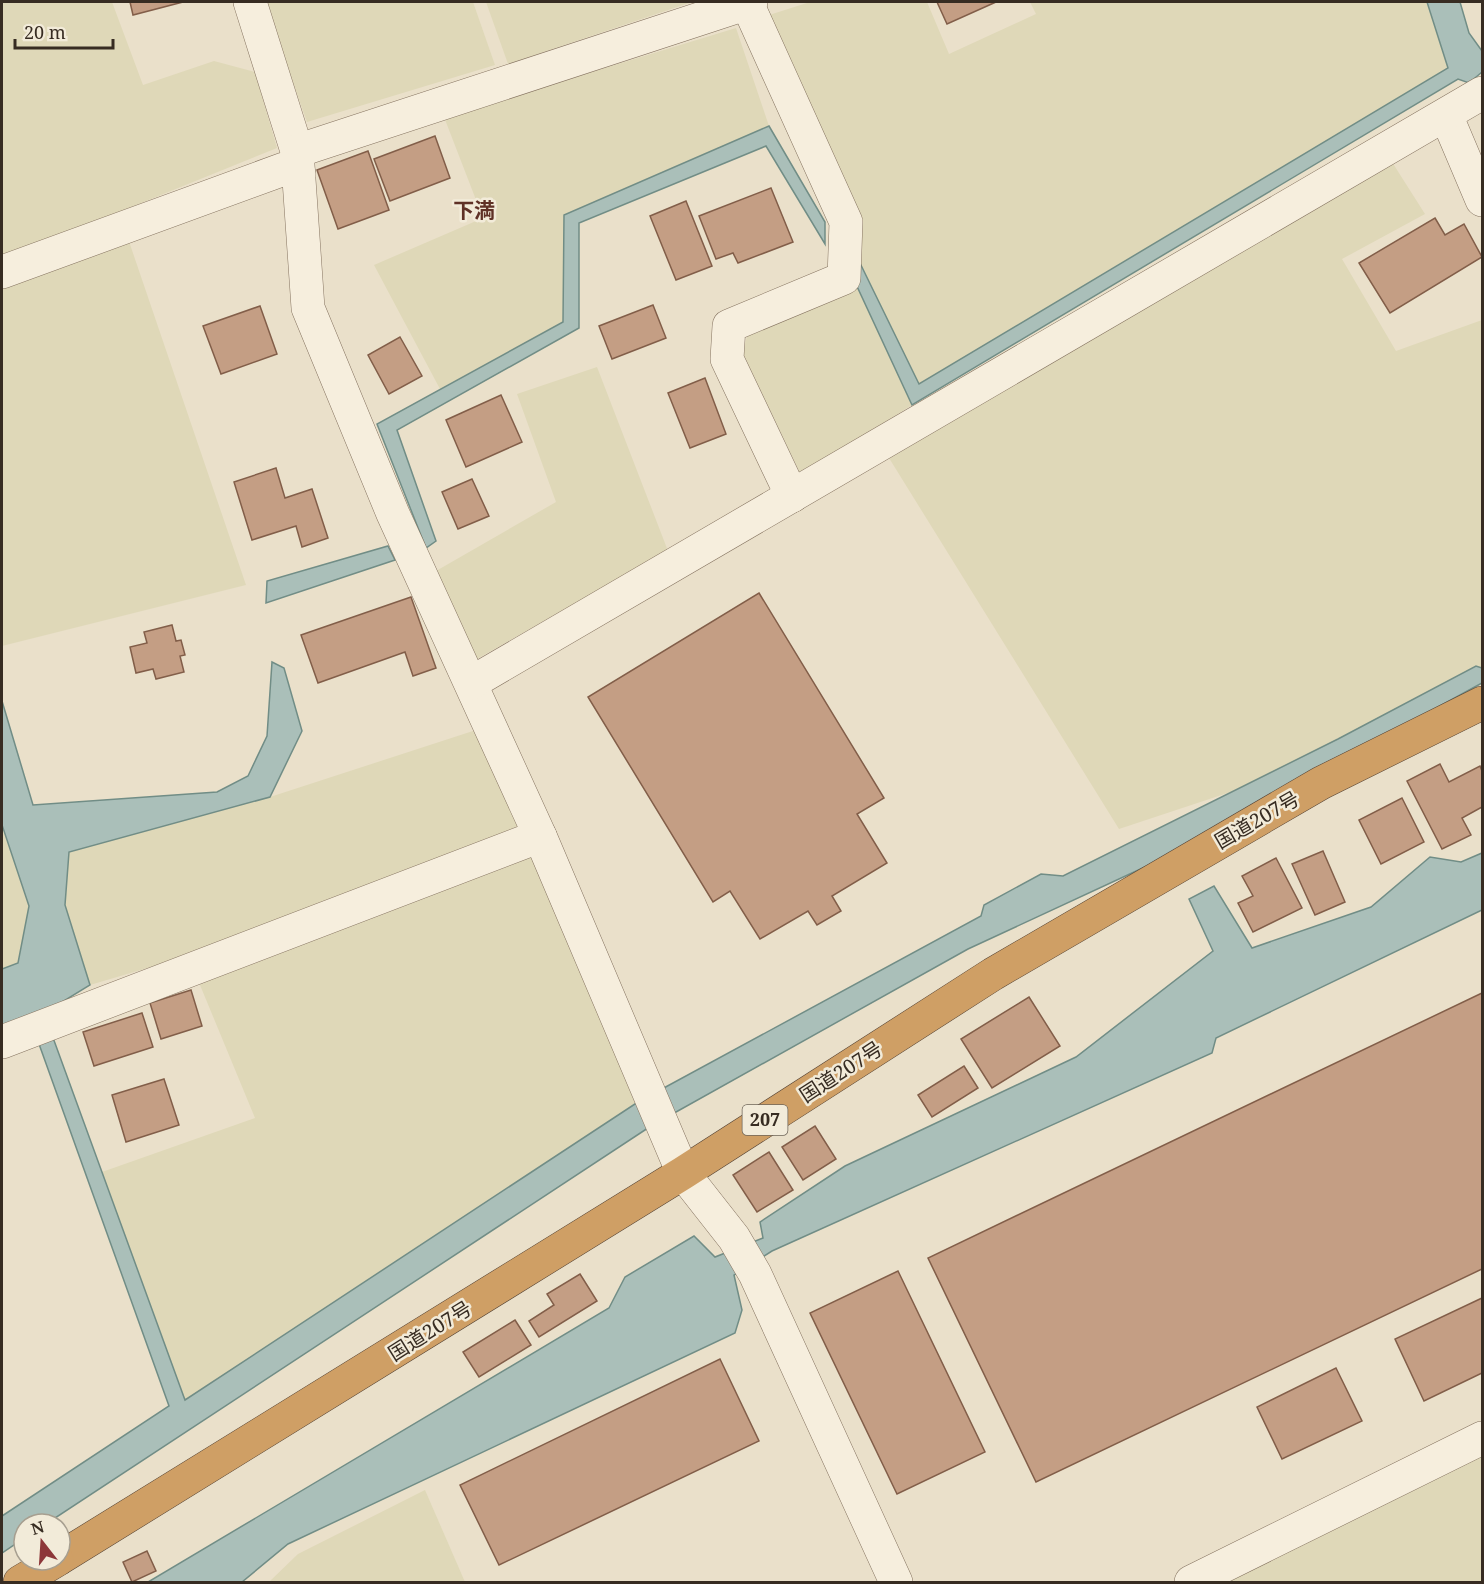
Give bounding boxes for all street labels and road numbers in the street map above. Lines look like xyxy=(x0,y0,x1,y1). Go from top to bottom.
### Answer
street label: 国道207号 xyxy=(1209,784,1304,855)
street label: 国道207号 xyxy=(794,1035,887,1108)
road number: 207 xyxy=(742,1105,788,1135)
street label: 国道207号 xyxy=(383,1294,477,1367)

